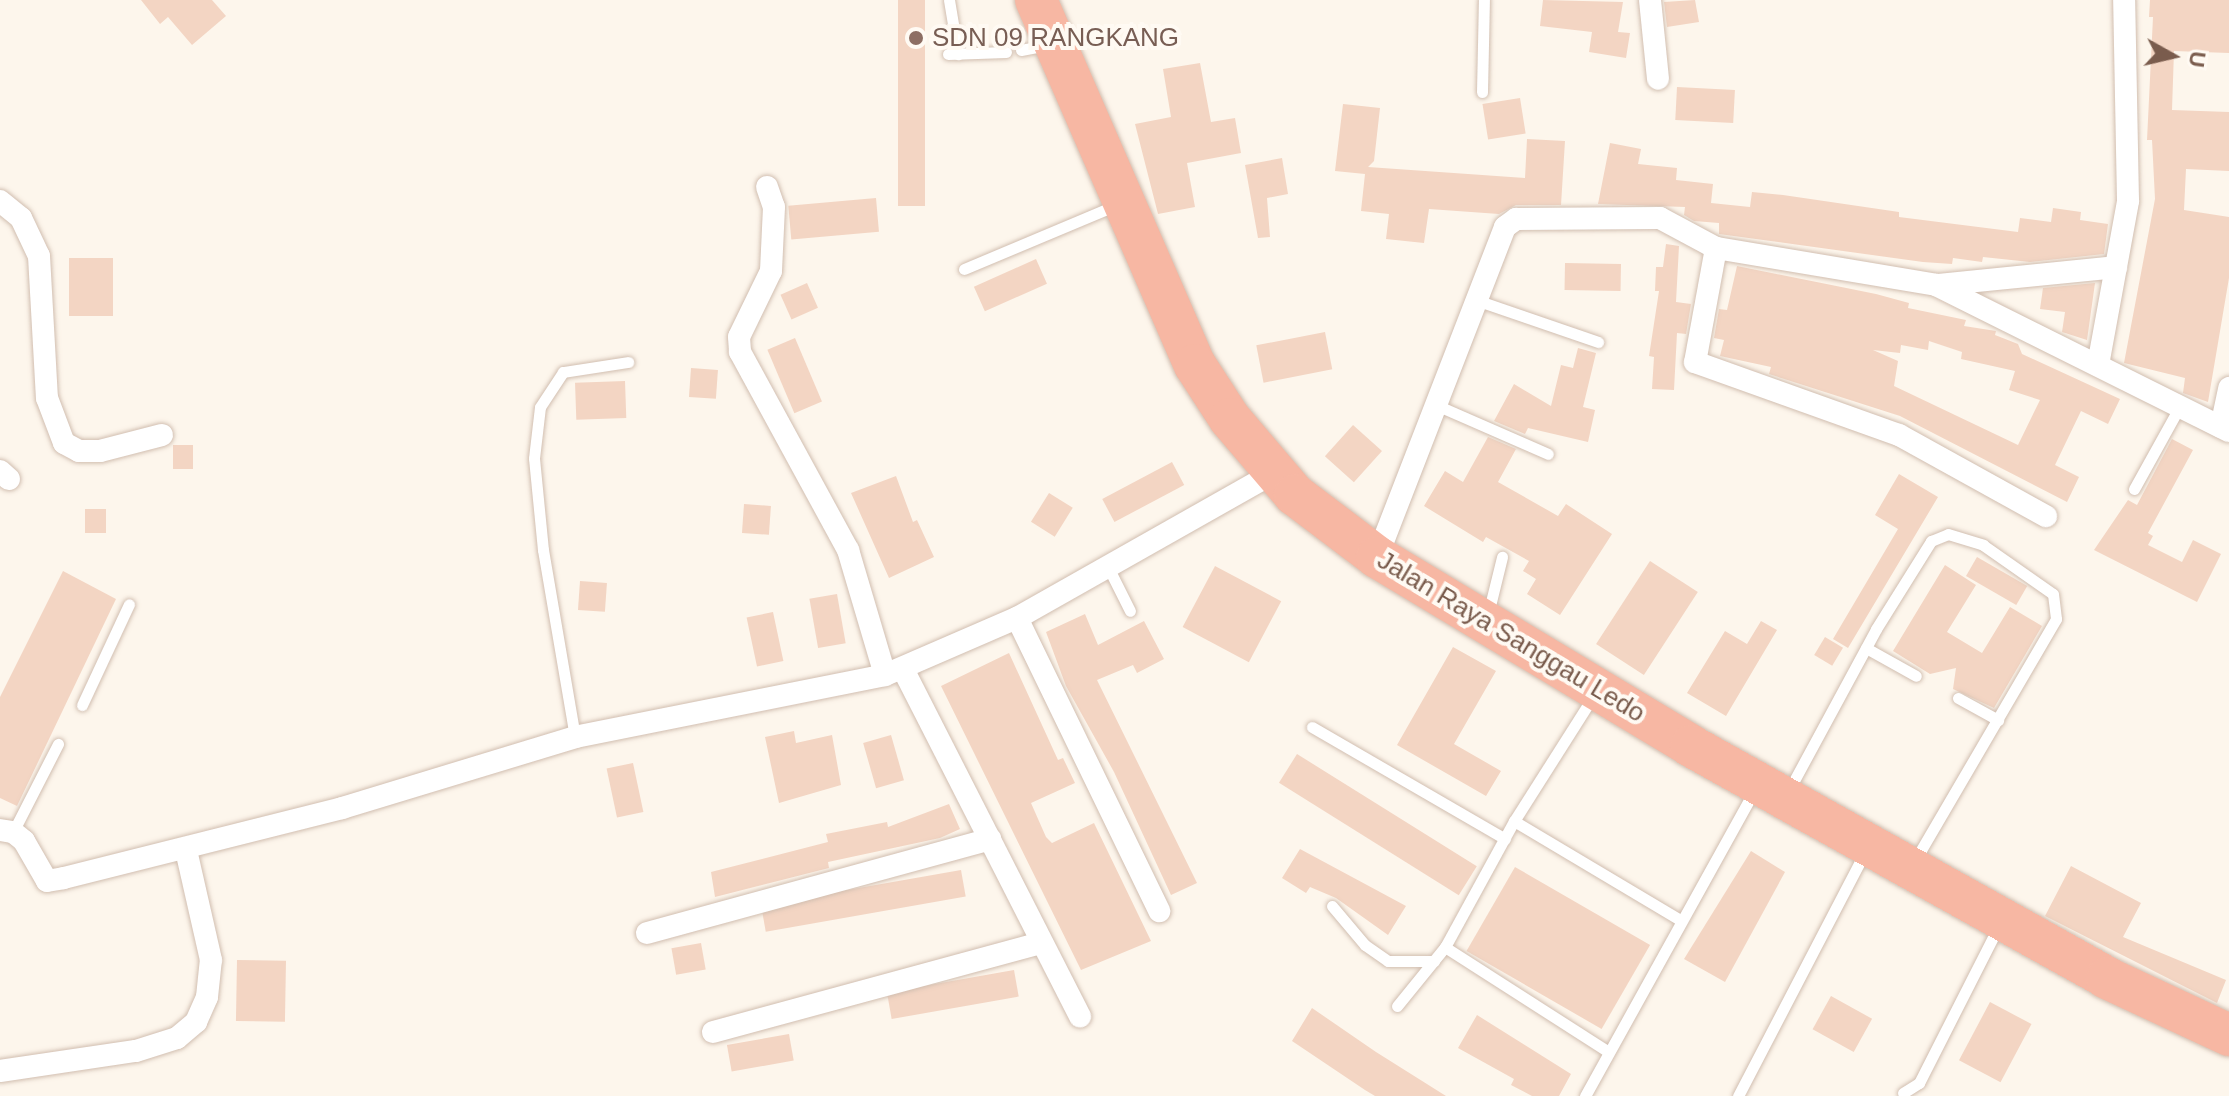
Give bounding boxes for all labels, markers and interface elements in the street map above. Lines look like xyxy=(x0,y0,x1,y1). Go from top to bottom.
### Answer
north arrow xyxy=(2133,16,2213,96)
place label: SDN 09 RANGKANG xyxy=(932,22,1179,54)
marker: SDN 09 RANGKANG xyxy=(907,29,925,47)
text: U xyxy=(2184,50,2211,69)
street label: Jalan Raya Sanggau Ledo xyxy=(1372,545,1650,729)

